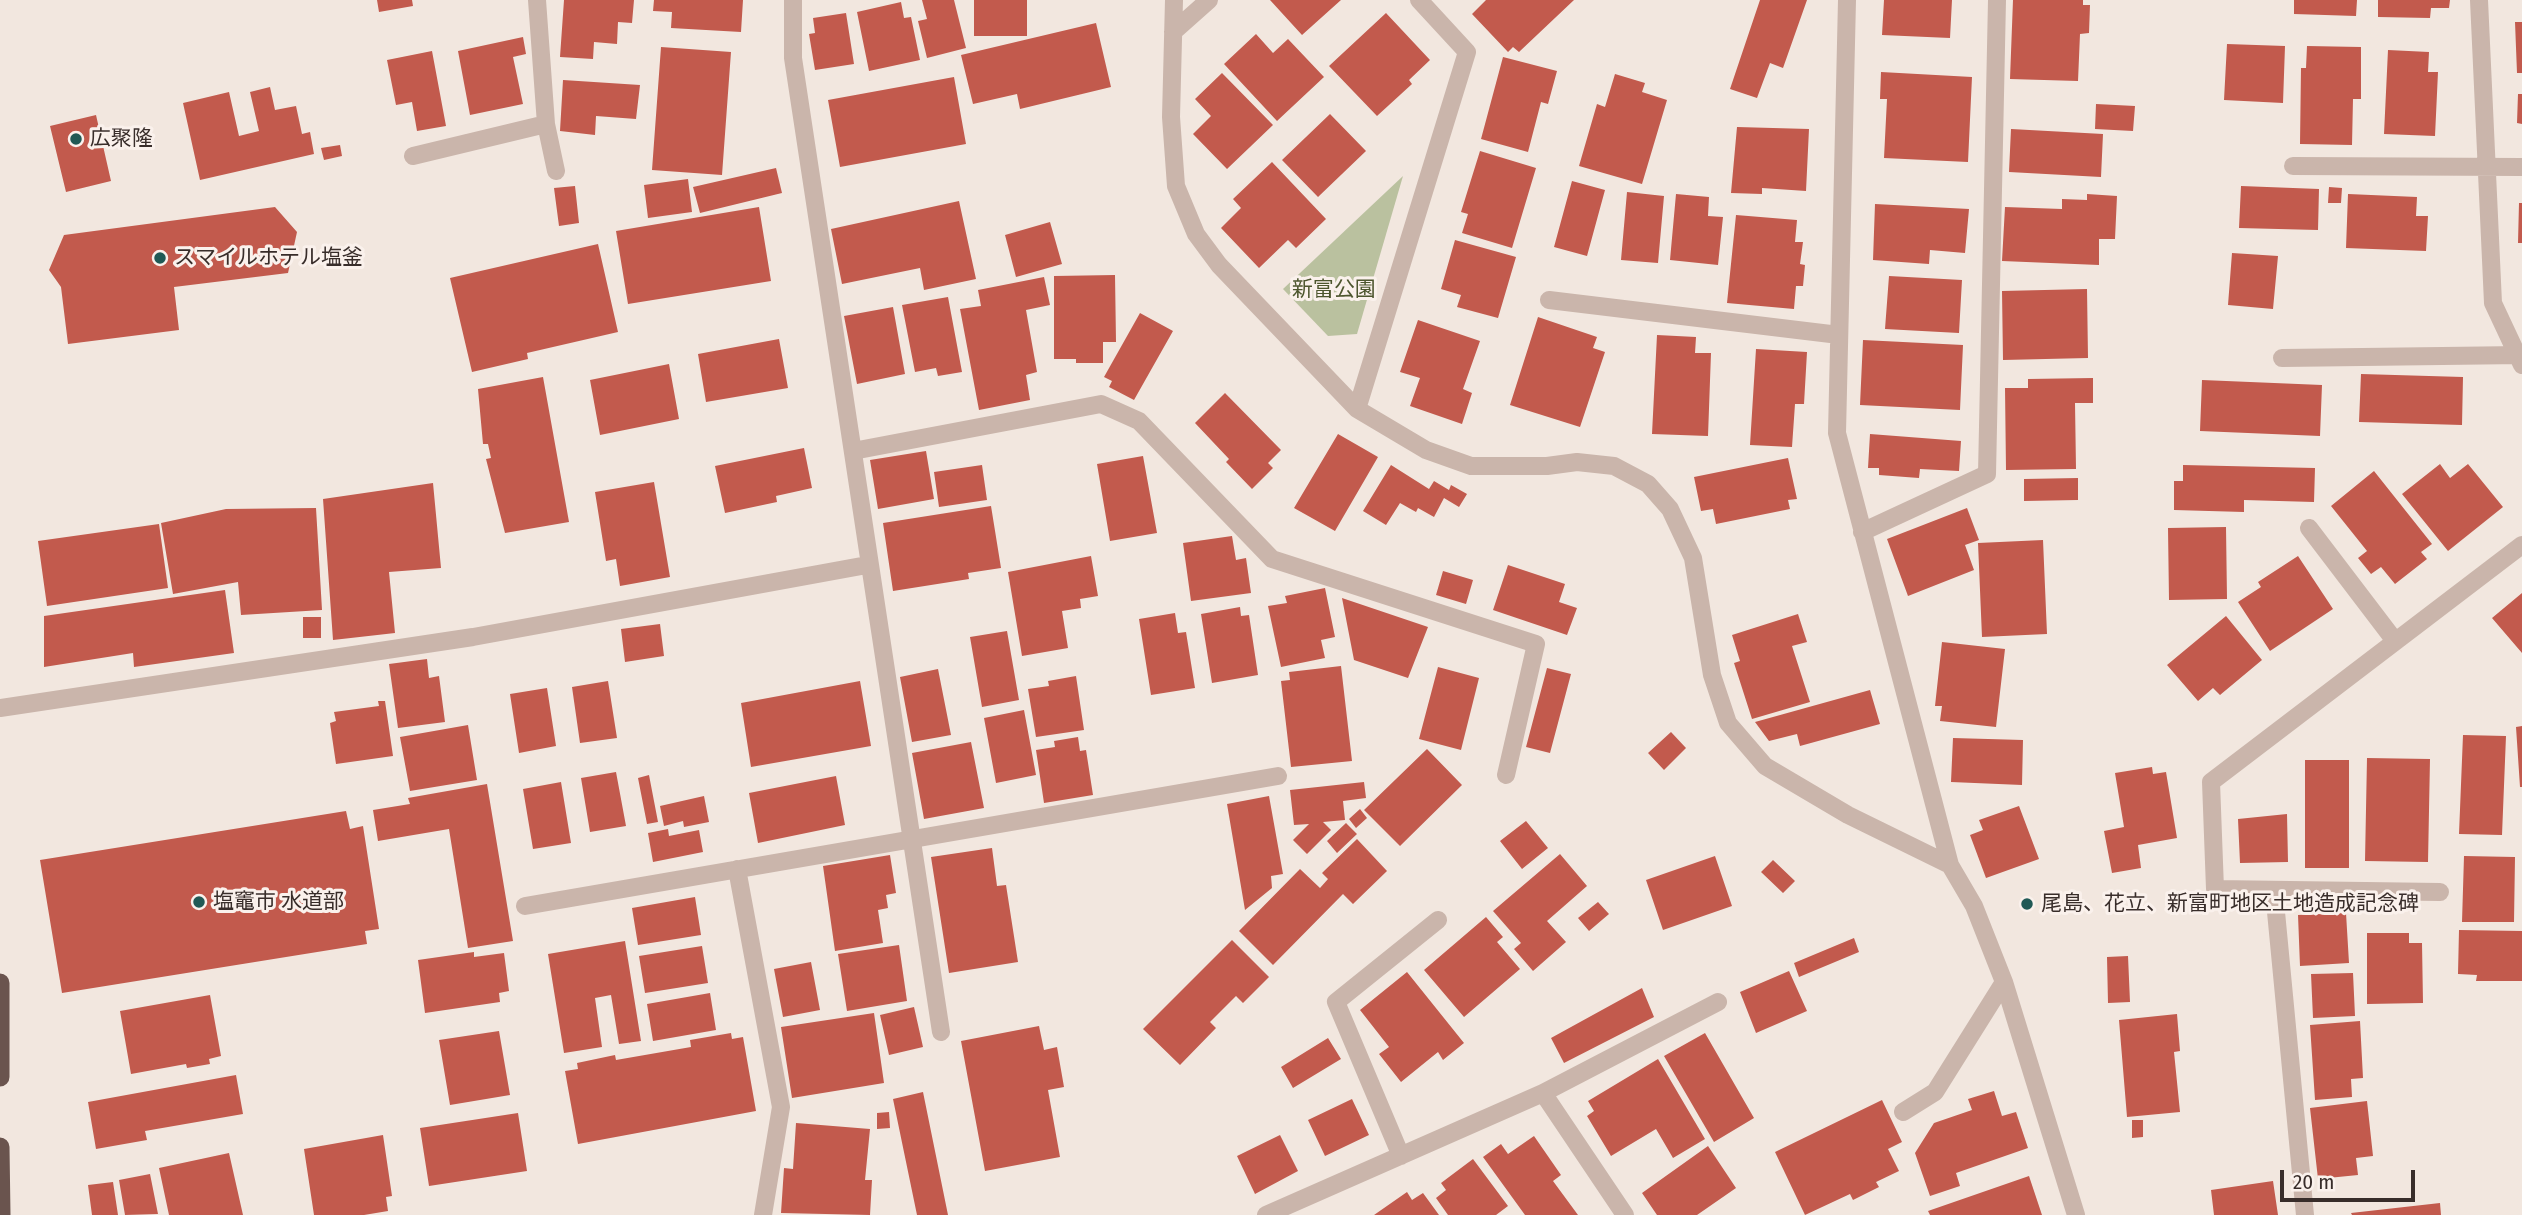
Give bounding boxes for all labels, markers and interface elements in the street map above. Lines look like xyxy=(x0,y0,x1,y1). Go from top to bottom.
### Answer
place label: 広聚隆 xyxy=(90,126,153,152)
marker: 広聚隆 xyxy=(68,131,84,147)
place label: スマイルホテル塩釜 xyxy=(174,245,363,271)
marker: スマイルホテル塩釜 xyxy=(152,250,168,266)
park label: 新富公園 xyxy=(1292,277,1376,303)
place label: 塩竈市 水道部 xyxy=(213,889,344,915)
place label: 尾島、花立、新富町地区土地造成記念碑 xyxy=(2041,891,2419,917)
marker: 塩竈市 水道部 xyxy=(191,894,207,910)
marker: 尾島、花立、新富町地区土地造成記念碑 xyxy=(2019,896,2035,912)
scale bar xyxy=(2284,1156,2419,1200)
text: 20 m xyxy=(2293,1169,2334,1195)

